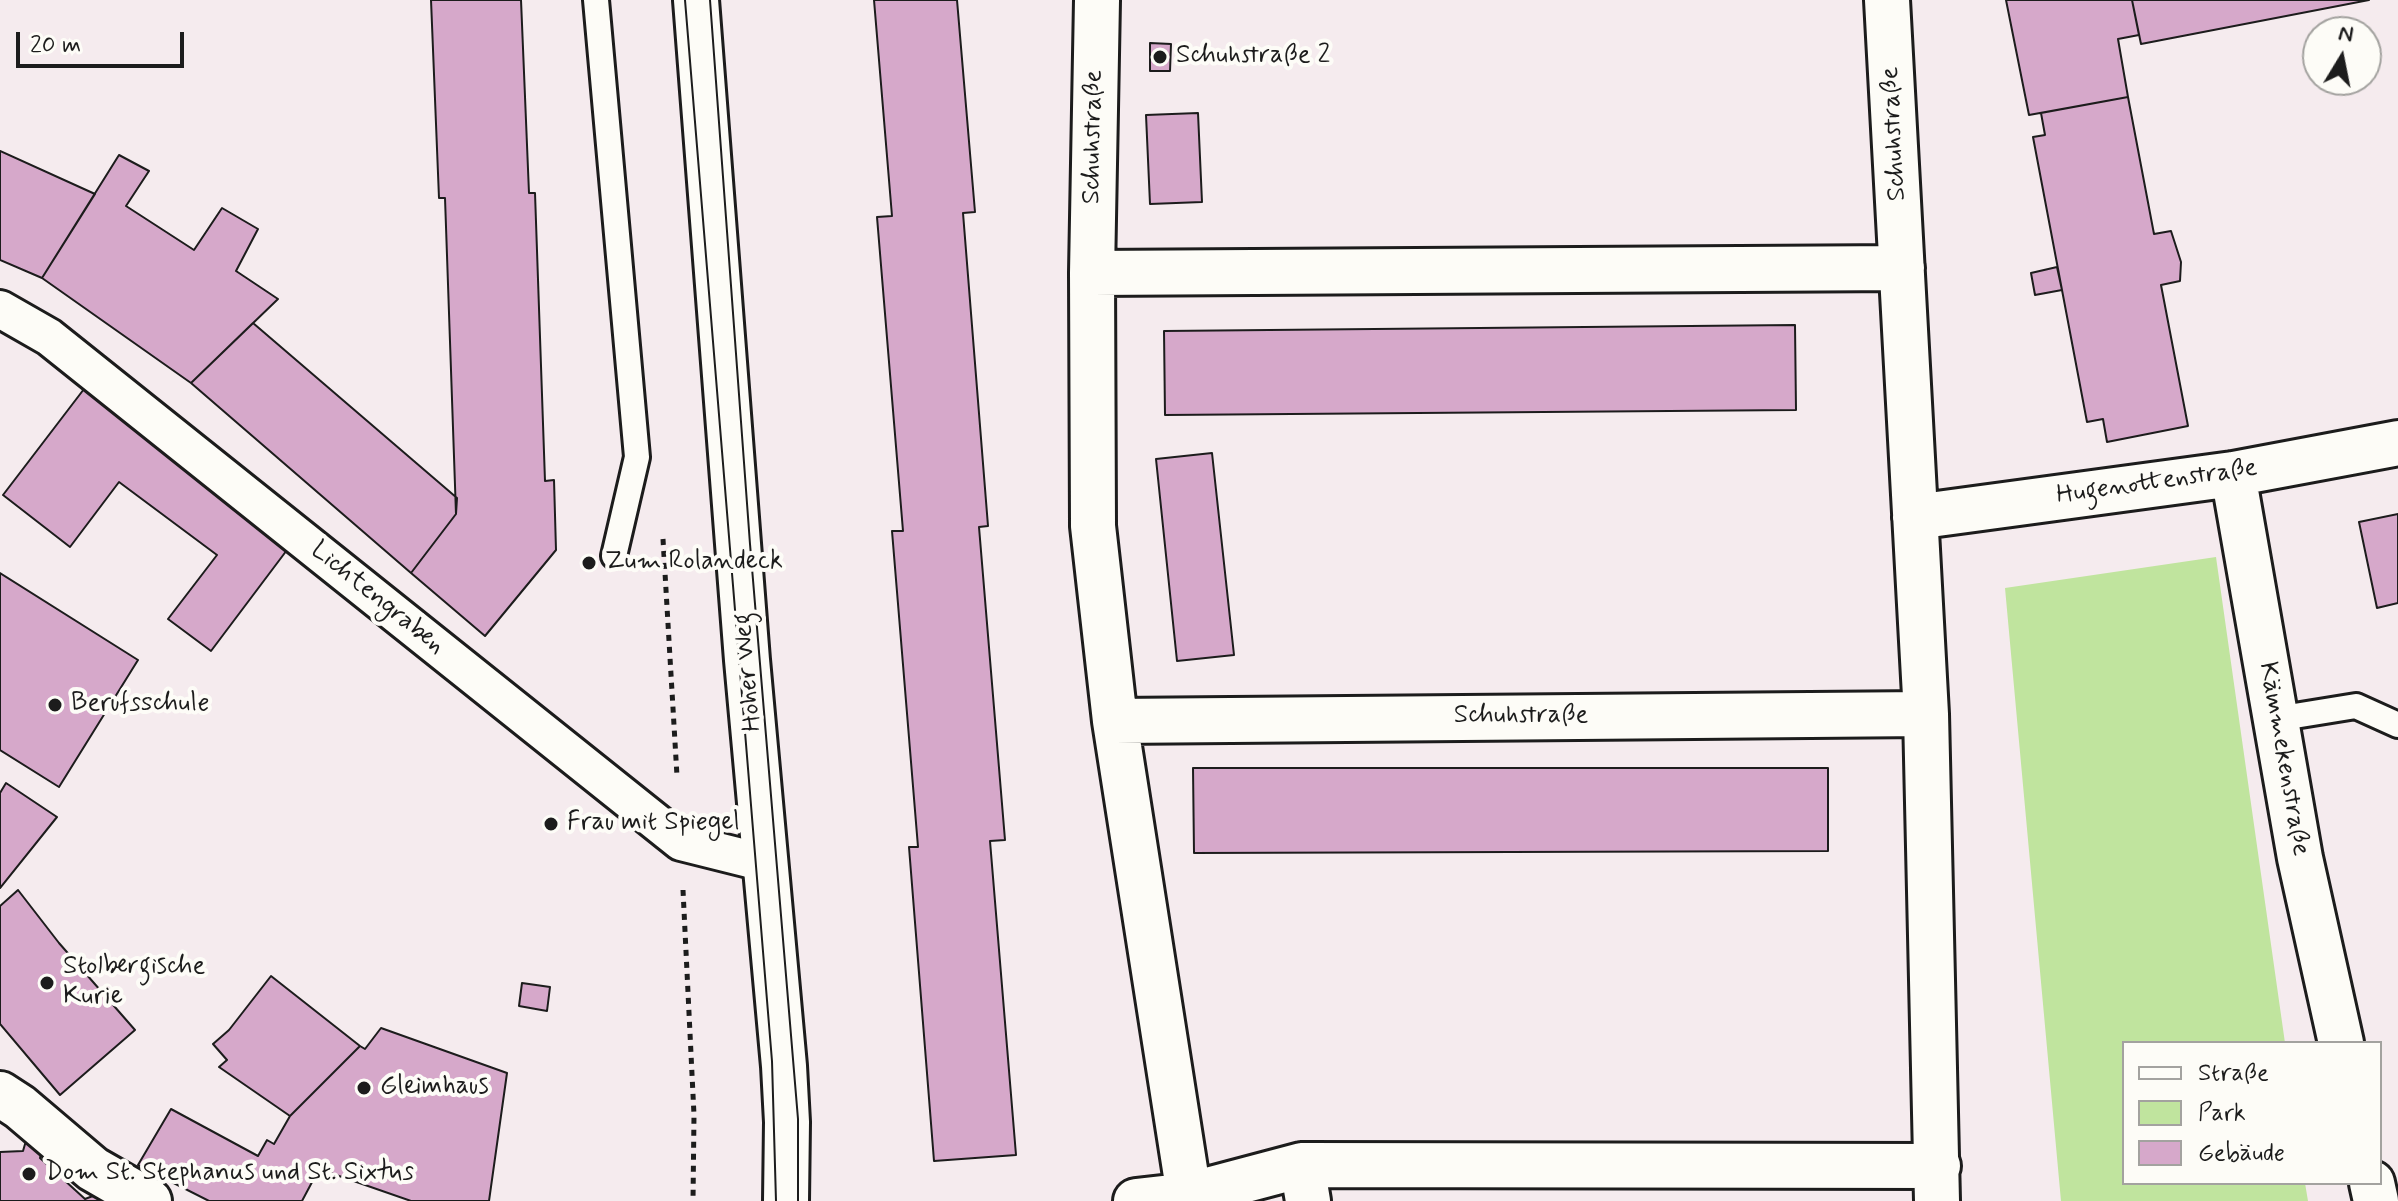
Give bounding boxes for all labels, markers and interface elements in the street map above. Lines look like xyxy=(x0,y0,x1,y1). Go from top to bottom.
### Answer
scale bar xyxy=(20,16,188,66)
north arrow xyxy=(2302,16,2382,96)
text: N xyxy=(2336,19,2355,49)
text: 20 m xyxy=(30,30,81,61)
place label: Schuhstraße 2 xyxy=(1176,41,1330,73)
marker: Schuhstraße 2 xyxy=(1151,48,1169,66)
street label: Schuhstraße xyxy=(1876,66,1914,202)
street label: Schuhstraße xyxy=(1077,70,1111,204)
street label: Hugenottenstraße xyxy=(2055,453,2259,513)
street label: Lichtengraben xyxy=(304,535,450,663)
place label: Zum Rolandeck xyxy=(605,547,783,579)
marker: Zum Rolandeck xyxy=(580,554,598,572)
street label: Hoher Weg xyxy=(728,611,770,733)
street label: Kämmekenstraße xyxy=(2251,660,2315,858)
place label: Berufsschule xyxy=(71,689,209,721)
marker: Berufsschule xyxy=(46,696,64,714)
street label: Schuhstraße xyxy=(1454,701,1588,733)
place label: Frau mit Spiegel xyxy=(567,808,740,840)
marker: Frau mit Spiegel xyxy=(542,815,560,833)
place label: Stolbergische Kurie xyxy=(63,952,205,1014)
marker: Stolbergische Kurie xyxy=(38,974,56,992)
legend xyxy=(2122,1041,2382,1185)
text: Straße xyxy=(2198,1058,2269,1089)
place label: Gleimhaus xyxy=(380,1072,489,1104)
marker: Gleimhaus xyxy=(355,1079,373,1097)
text: Park xyxy=(2198,1098,2246,1129)
text: Gebäude xyxy=(2198,1138,2285,1169)
place label: Dom St. Stephanus und St. Sixtus xyxy=(45,1158,414,1190)
marker: Dom St. Stephanus und St. Sixtus xyxy=(20,1165,38,1183)

